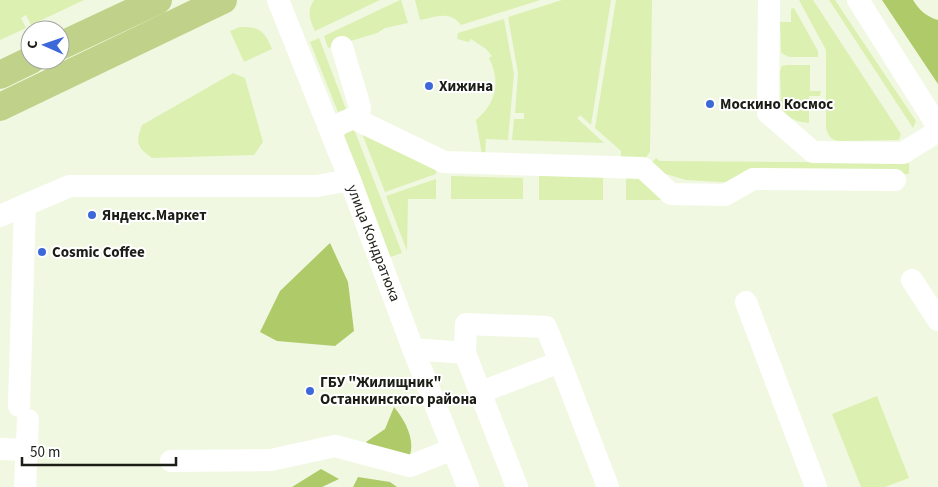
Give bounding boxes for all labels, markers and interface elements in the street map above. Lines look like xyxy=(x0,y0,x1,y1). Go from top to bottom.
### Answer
north arrow xyxy=(20,20,70,70)
text: С xyxy=(23,40,43,49)
place label: Хижина xyxy=(439,76,493,97)
marker: Хижина xyxy=(423,80,435,92)
place label: Москино Космос xyxy=(720,94,833,115)
marker: Москино Космос xyxy=(704,98,716,110)
street label: улица Кондратюка xyxy=(342,182,406,305)
place label: Яндекс.Маркет xyxy=(102,205,207,226)
marker: Яндекс.Маркет xyxy=(86,209,98,221)
place label: Cosmic Coffee xyxy=(52,242,145,263)
marker: Cosmic Coffee xyxy=(36,246,48,258)
place label: ГБУ "Жилищник" Останкинского района xyxy=(320,372,477,410)
marker: ГБУ "Жилищник" Останкинского района xyxy=(304,385,316,397)
scale bar xyxy=(22,434,176,466)
text: 50 m xyxy=(30,442,60,463)

